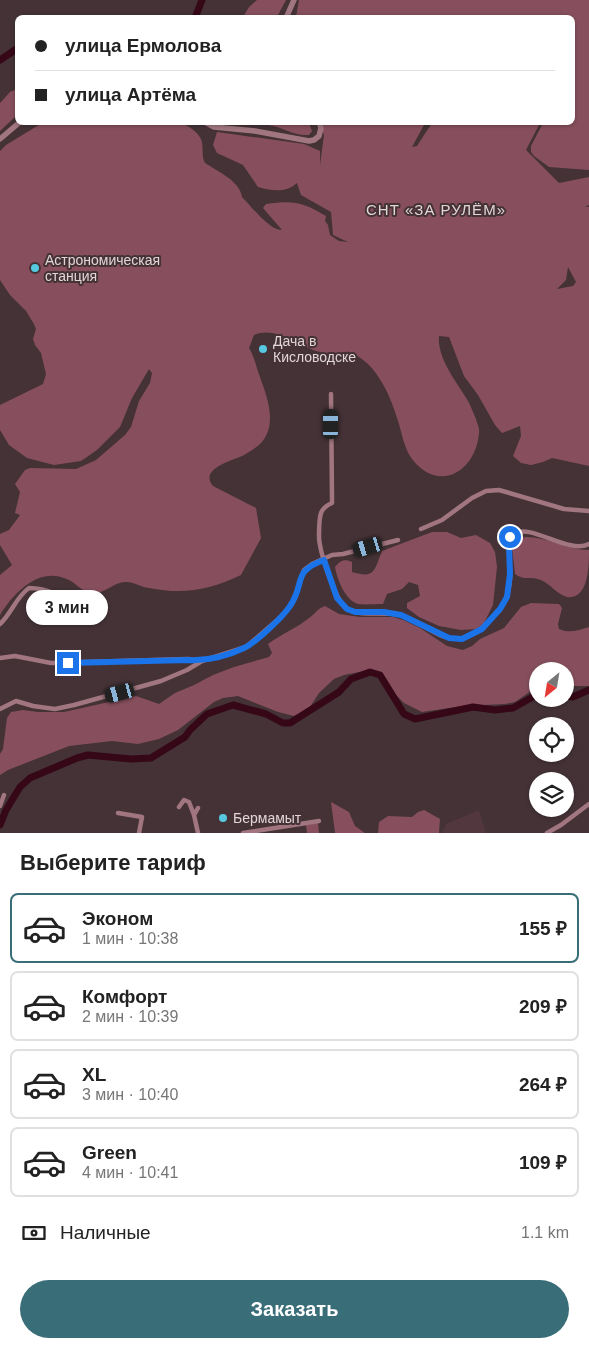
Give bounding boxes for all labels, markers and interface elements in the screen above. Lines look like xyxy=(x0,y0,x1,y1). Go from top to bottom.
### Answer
text: улица Ермолова xyxy=(65,35,221,56)
text: улица Артёма xyxy=(65,84,196,105)
district label: СНТ «ЗА РУЛЁМ» xyxy=(366,201,506,218)
place label: Астрономическая станция xyxy=(45,252,160,284)
marker: Астрономическая станция xyxy=(29,262,41,274)
place label: Дача в Кисловодске xyxy=(273,333,356,365)
marker: Дача в Кисловодске xyxy=(257,343,269,355)
car xyxy=(323,409,338,439)
route start xyxy=(499,526,521,548)
car xyxy=(351,535,384,559)
callout: 3 мин xyxy=(27,590,109,626)
text: 3 мин xyxy=(45,599,89,616)
route end xyxy=(57,652,79,674)
north arrow xyxy=(529,662,574,708)
map controls xyxy=(529,662,574,817)
car xyxy=(103,682,136,704)
button: locate xyxy=(529,717,574,762)
button: layers xyxy=(529,772,574,817)
place label: Бермамыт xyxy=(233,810,302,826)
marker: Бермамыт xyxy=(217,812,229,824)
text: Выберите тариф xyxy=(20,850,206,875)
icon: car xyxy=(22,906,67,951)
text: Эконом xyxy=(82,908,153,929)
text: 155 ₽ xyxy=(519,918,567,939)
text: 1 мин · 10:38 xyxy=(82,930,178,947)
icon: car xyxy=(22,984,67,1029)
text: Комфорт xyxy=(82,986,167,1007)
text: 209 ₽ xyxy=(519,996,567,1017)
text: 2 мин · 10:39 xyxy=(82,1008,178,1025)
icon: car xyxy=(22,1062,67,1107)
text: XL xyxy=(82,1064,106,1085)
text: 264 ₽ xyxy=(519,1074,567,1095)
text: 3 мин · 10:40 xyxy=(82,1086,178,1103)
icon: car xyxy=(22,1140,67,1185)
text: Green xyxy=(82,1142,137,1163)
text: 109 ₽ xyxy=(519,1152,567,1173)
text: 4 мин · 10:41 xyxy=(82,1164,178,1181)
icon: cash xyxy=(20,1219,48,1247)
text: Наличные xyxy=(60,1222,151,1243)
text: 1.1 km xyxy=(521,1224,569,1241)
button: Заказать xyxy=(20,1280,569,1338)

